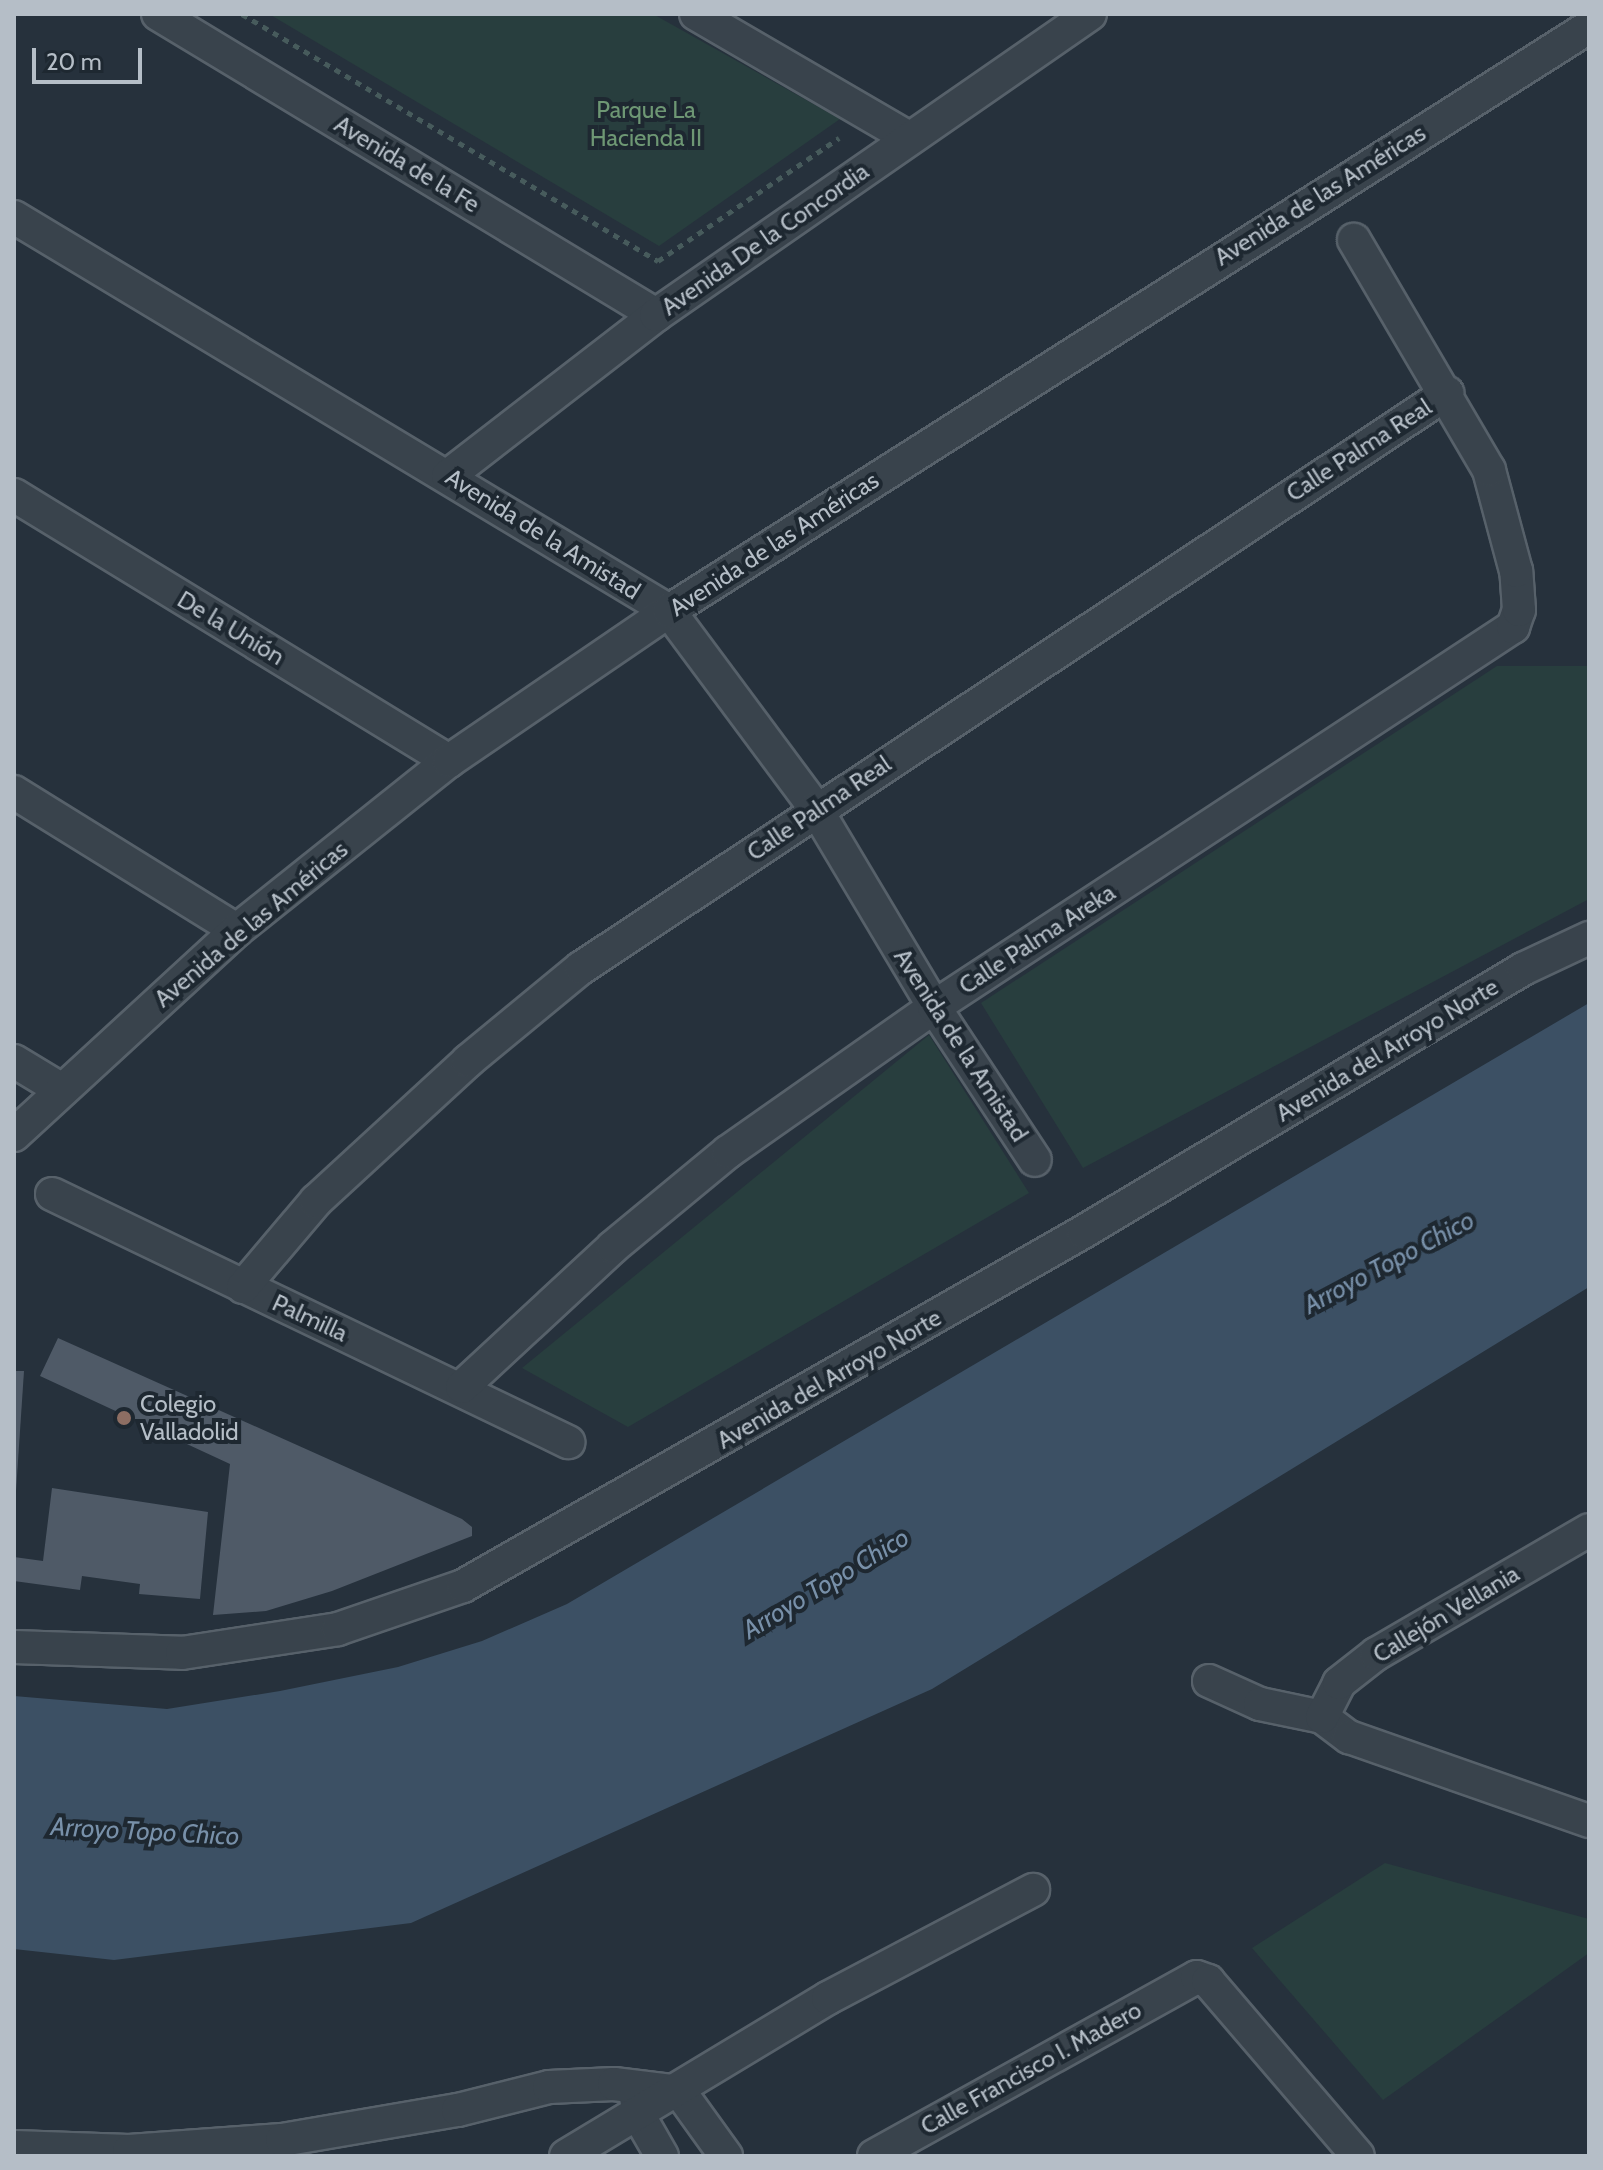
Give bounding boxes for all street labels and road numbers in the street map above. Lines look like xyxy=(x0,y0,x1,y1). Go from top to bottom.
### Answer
street label: Avenida de la Fe xyxy=(329,109,485,219)
street label: Avenida de las Américas xyxy=(1209,118,1431,272)
street label: Avenida De la Concordia xyxy=(656,157,874,321)
street label: Calle Palma Real xyxy=(1281,392,1437,508)
street label: Avenida de la Amistad xyxy=(440,462,646,606)
street label: Avenida de las Américas xyxy=(664,466,884,622)
street label: De la Unión xyxy=(172,585,290,671)
street label: Calle Palma Real xyxy=(742,749,896,867)
street label: Avenida de las Américas xyxy=(149,835,353,1013)
street label: Calle Palma Areka xyxy=(954,878,1120,1000)
street label: Avenida de la Amistad xyxy=(888,943,1034,1147)
street label: Avenida del Arroyo Norte xyxy=(1271,972,1503,1128)
street label: Palmilla xyxy=(268,1288,352,1348)
street label: Avenida del Arroyo Norte xyxy=(712,1303,946,1455)
street label: Callejón Vellania xyxy=(1368,1559,1524,1669)
street label: Calle Francisco I. Madero xyxy=(916,1995,1146,2141)

